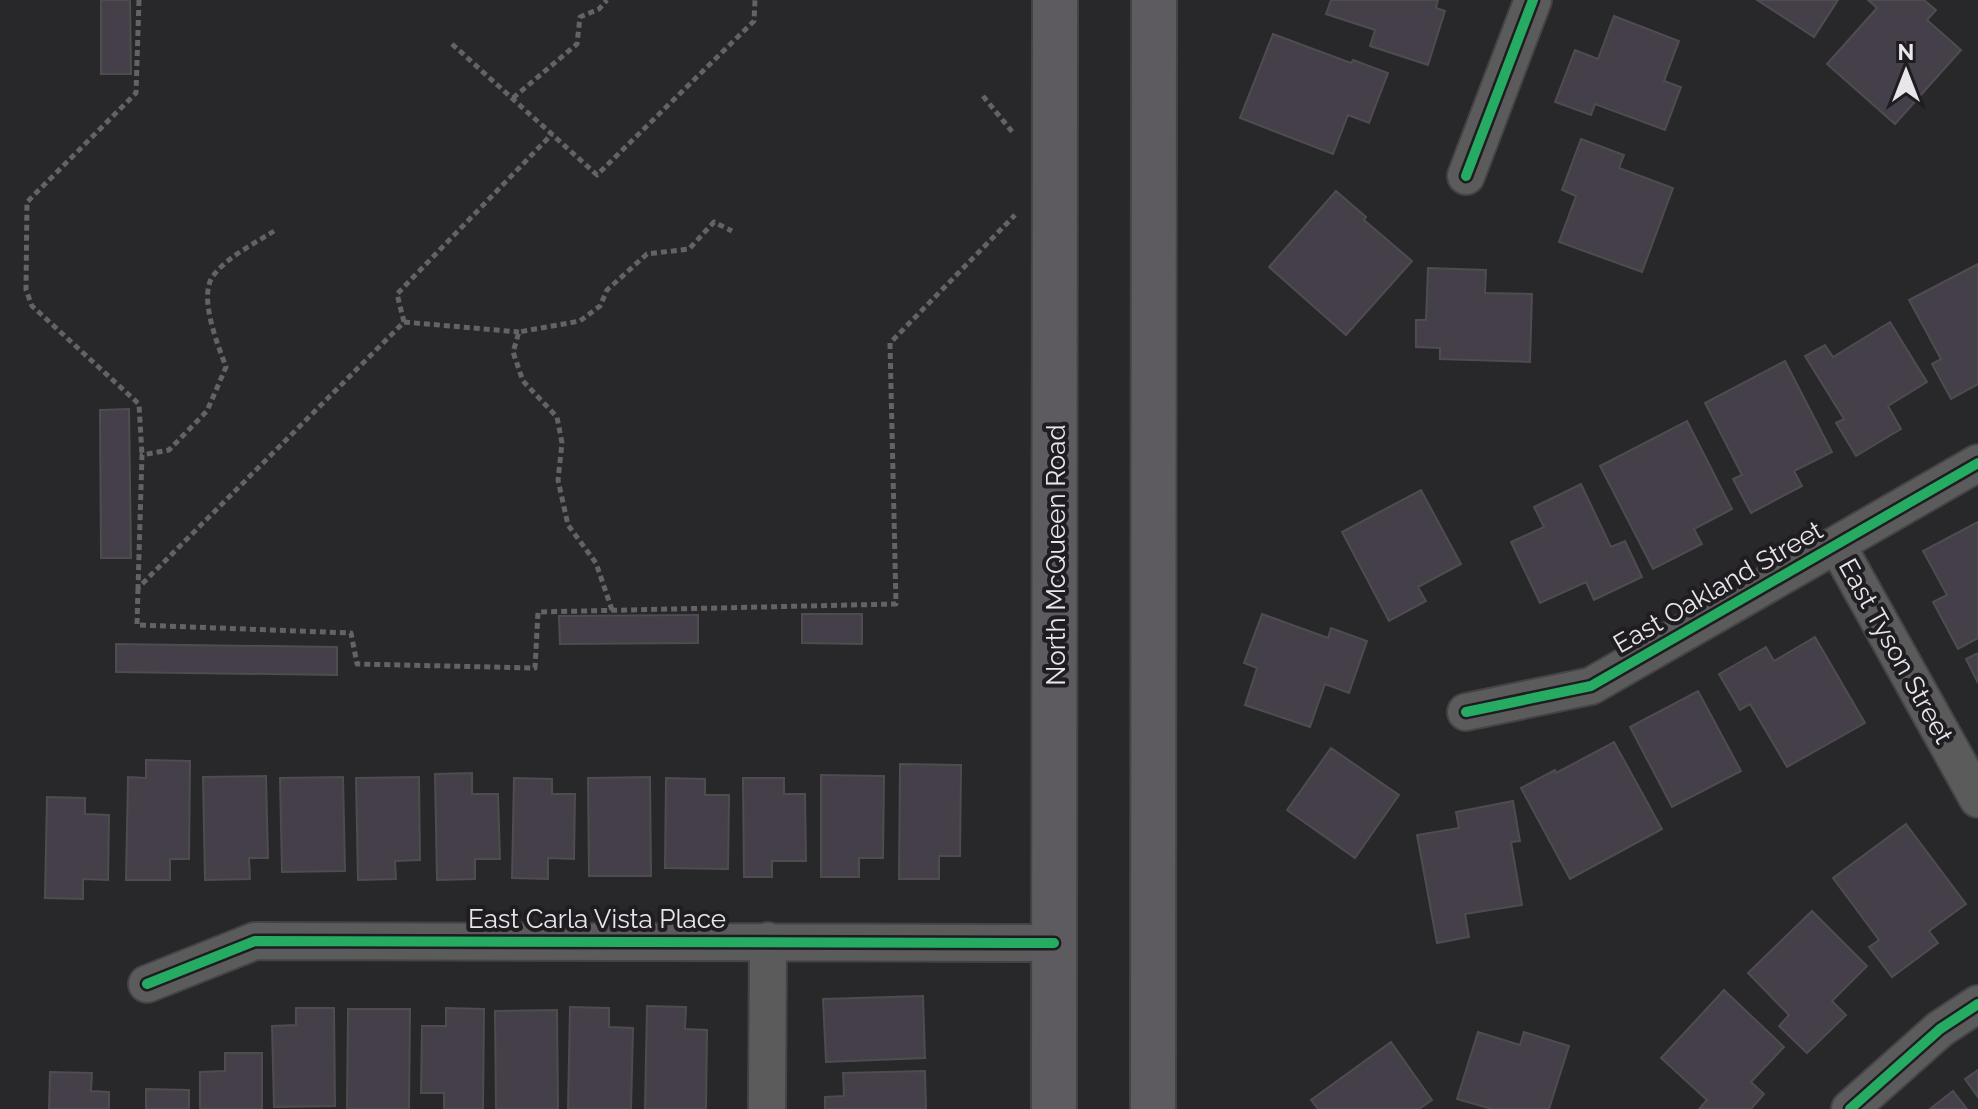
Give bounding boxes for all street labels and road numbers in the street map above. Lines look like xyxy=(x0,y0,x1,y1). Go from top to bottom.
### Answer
street label: North McQueen Road xyxy=(1041,424,1071,686)
street label: East Oakland Street xyxy=(1608,515,1828,659)
street label: East Tyson Street xyxy=(1833,553,1959,749)
street label: East Carla Vista Place xyxy=(468,904,726,934)

